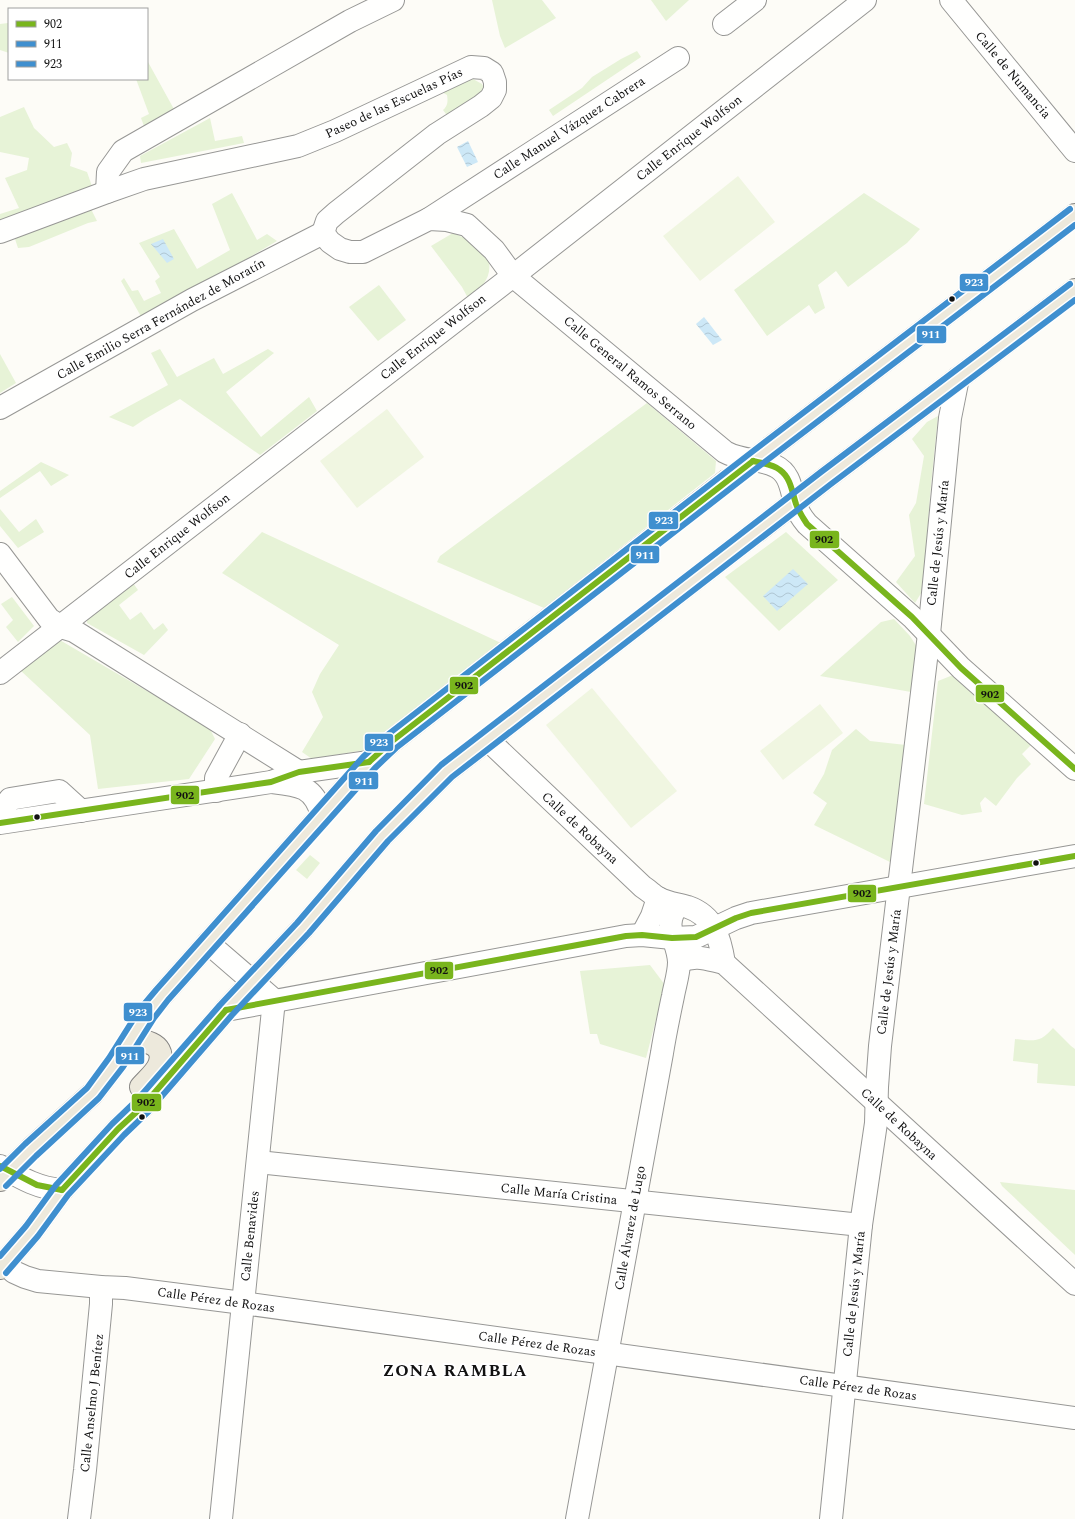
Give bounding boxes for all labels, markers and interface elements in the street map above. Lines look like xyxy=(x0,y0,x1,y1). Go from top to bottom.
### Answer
legend xyxy=(8,8,148,80)
text: 902 xyxy=(44,15,62,34)
street label: Calle de Numancia xyxy=(970,27,1056,124)
text: 911 xyxy=(44,35,62,54)
text: 923 xyxy=(44,55,62,74)
street label: Paseo de las Escuelas Pías xyxy=(322,62,466,144)
street label: Calle Manuel Vázquez Cabrera xyxy=(489,71,650,185)
street label: Calle Enrique Wolfson xyxy=(632,90,747,186)
street label: Calle Emilio Serra Fernández de Moratín xyxy=(53,253,269,385)
line badge: 923 xyxy=(959,273,989,292)
text: 923 xyxy=(965,274,983,291)
street label: Calle Enrique Wolfson xyxy=(376,289,491,385)
unlabelled marker xyxy=(947,294,957,304)
street label: Calle General Ramos Serrano xyxy=(559,311,701,435)
line badge: 911 xyxy=(916,325,947,344)
text: 911 xyxy=(922,326,940,343)
street label: Calle de Jesús y María xyxy=(921,478,955,607)
street label: Calle Enrique Wolfson xyxy=(120,488,235,584)
line badge: 923 xyxy=(648,511,679,530)
text: 923 xyxy=(655,512,673,529)
line badge: 902 xyxy=(809,530,840,549)
text: 902 xyxy=(815,531,833,548)
line badge: 911 xyxy=(630,545,660,564)
text: 911 xyxy=(636,547,654,564)
line badge: 902 xyxy=(449,676,479,695)
text: 902 xyxy=(455,677,473,694)
line badge: 902 xyxy=(975,684,1005,703)
text: 902 xyxy=(981,686,999,703)
line badge: 923 xyxy=(364,733,394,752)
text: 923 xyxy=(370,734,388,751)
line badge: 911 xyxy=(348,771,379,790)
text: 911 xyxy=(355,773,373,790)
line badge: 902 xyxy=(170,785,200,805)
text: 902 xyxy=(176,787,194,804)
street label: Calle de Robayna xyxy=(537,787,623,870)
unlabelled marker xyxy=(32,812,42,822)
unlabelled marker xyxy=(1031,858,1041,868)
line badge: 902 xyxy=(847,884,877,903)
text: 902 xyxy=(853,885,871,902)
street label: Calle de Jesús y María xyxy=(871,907,907,1036)
line badge: 902 xyxy=(424,961,454,980)
text: 902 xyxy=(430,962,448,979)
line badge: 923 xyxy=(123,1002,153,1022)
text: 923 xyxy=(129,1004,147,1021)
line badge: 911 xyxy=(115,1046,145,1065)
text: 911 xyxy=(121,1048,139,1065)
street label: Calle de Robayna xyxy=(856,1083,942,1166)
line badge: 902 xyxy=(131,1093,162,1112)
text: 902 xyxy=(137,1094,155,1111)
unlabelled marker xyxy=(137,1112,147,1122)
street label: Calle Álvarez de Lugo xyxy=(609,1164,651,1292)
street label: Calle María Cristina xyxy=(500,1178,619,1210)
street label: Calle Benavides xyxy=(235,1190,265,1282)
street label: Calle de Jesús y María xyxy=(837,1229,871,1358)
street label: Calle Pérez de Rozas xyxy=(156,1282,276,1318)
street label: Calle Pérez de Rozas xyxy=(477,1326,597,1362)
street label: Calle Anselmo J Benítez xyxy=(75,1333,109,1473)
district label: ZONA RAMBLA xyxy=(382,1358,528,1384)
street label: Calle Pérez de Rozas xyxy=(798,1370,918,1406)

